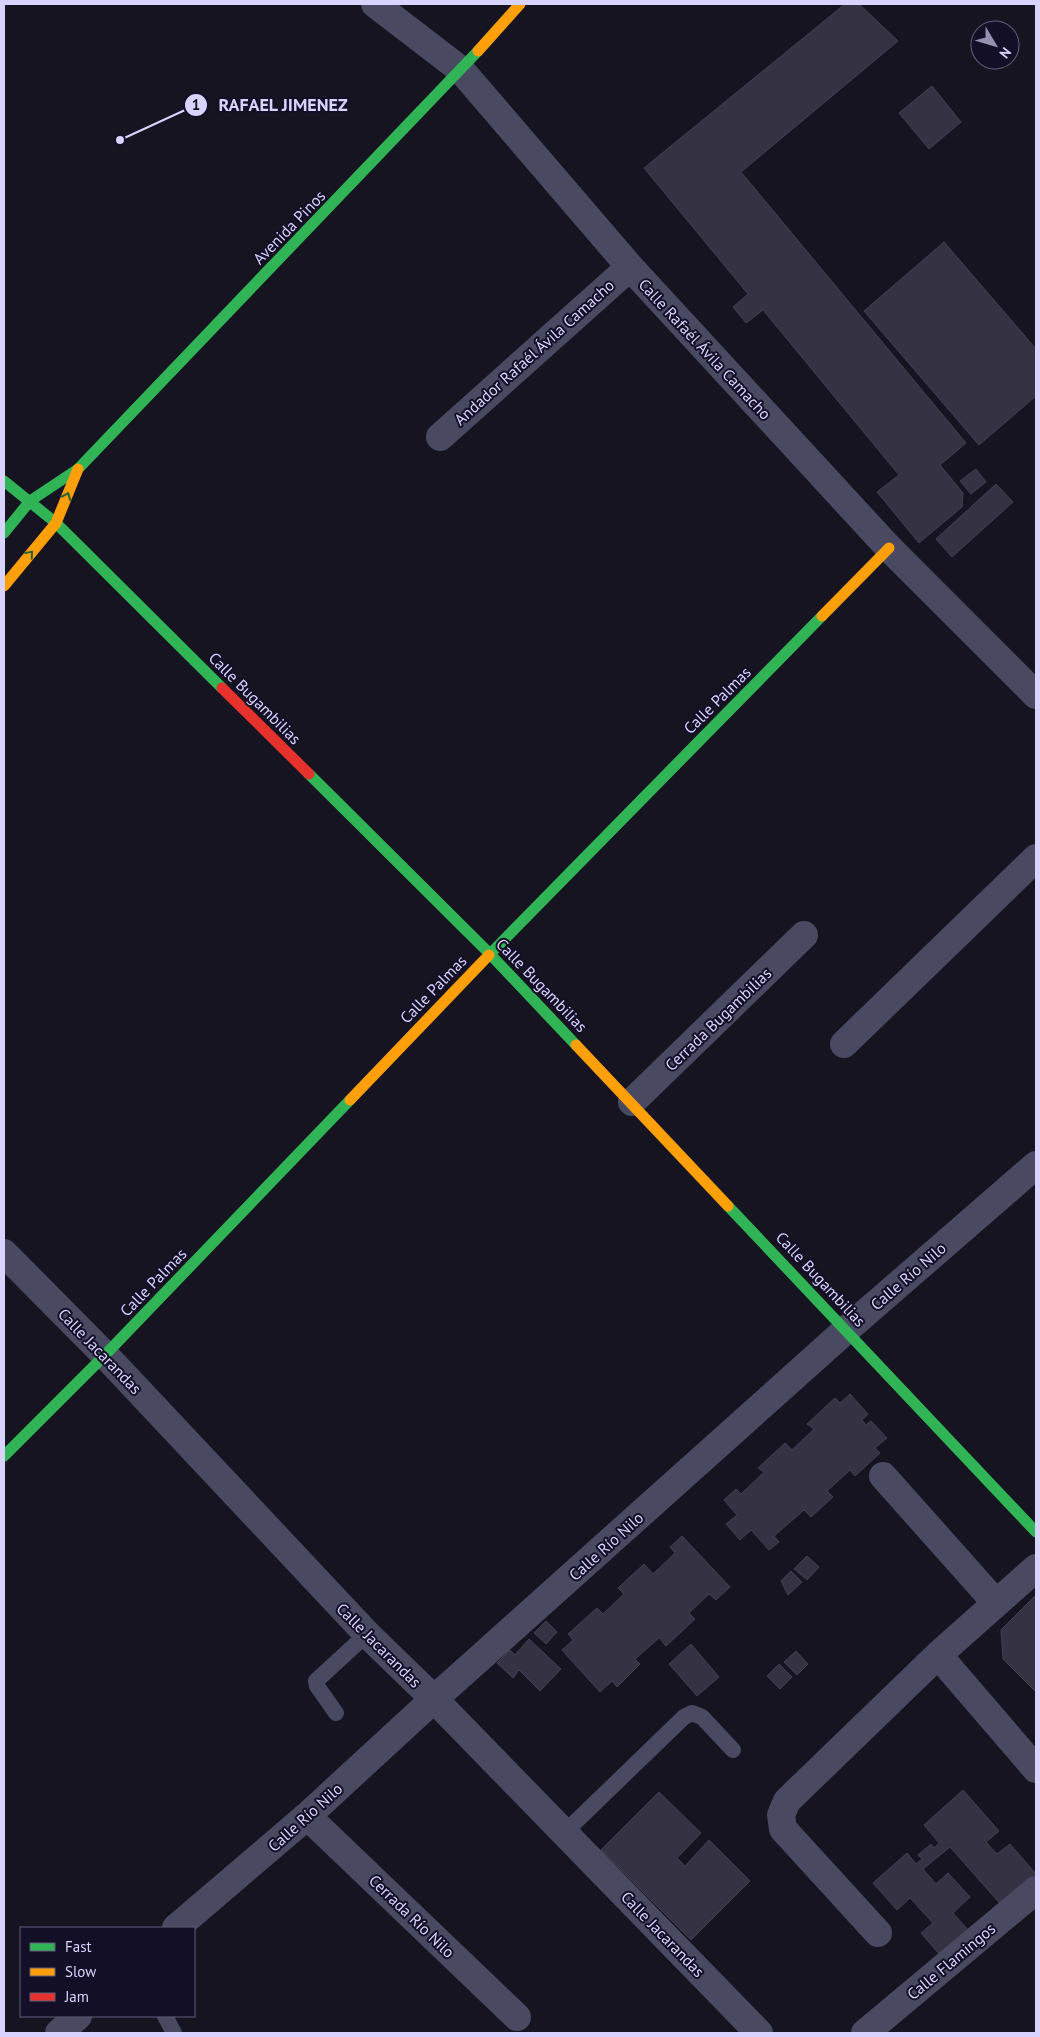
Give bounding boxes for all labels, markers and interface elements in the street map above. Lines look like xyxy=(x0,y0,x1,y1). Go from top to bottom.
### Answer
north arrow xyxy=(970,20,1020,70)
text: N xyxy=(995,44,1015,62)
callout: RAFAEL JIMENEZ xyxy=(183,89,358,122)
text: RAFAEL JIMENEZ xyxy=(218,93,348,116)
text: 1 xyxy=(192,95,200,114)
street label: Avenida Pinos xyxy=(249,185,330,268)
street label: Calle Rafaél Ávila Camacho xyxy=(634,274,776,424)
street label: Andador Rafaél Ávila Camacho xyxy=(450,275,618,429)
one-way arrow xyxy=(60,492,71,501)
one-way arrow xyxy=(24,551,33,560)
street label: Calle Bugambilias xyxy=(205,648,306,749)
street label: Calle Palmas xyxy=(679,662,755,738)
street label: Calle Bugambilias xyxy=(492,934,592,1036)
street label: Calle Palmas xyxy=(396,951,471,1027)
street label: Cerrada Bugambilias xyxy=(661,963,776,1075)
street label: Calle Bugambilias xyxy=(772,1227,870,1331)
street label: Calle Río Nilo xyxy=(866,1238,950,1314)
street label: Calle Palmas xyxy=(116,1244,191,1320)
street label: Calle Jacarandas xyxy=(54,1304,146,1398)
street label: Calle Río Nilo xyxy=(565,1507,647,1585)
street label: Calle Jacarandas xyxy=(332,1598,426,1692)
street label: Calle Río Nilo xyxy=(264,1778,346,1856)
street label: Cerrada Río Nilo xyxy=(365,1870,459,1962)
street label: Calle Jacarandas xyxy=(617,1887,709,1981)
street label: Calle Flamingos xyxy=(903,1918,1000,2004)
legend xyxy=(20,1927,195,2017)
text: Fast xyxy=(65,1937,92,1956)
text: Slow xyxy=(65,1962,96,1981)
text: Jam xyxy=(64,1987,89,2006)

